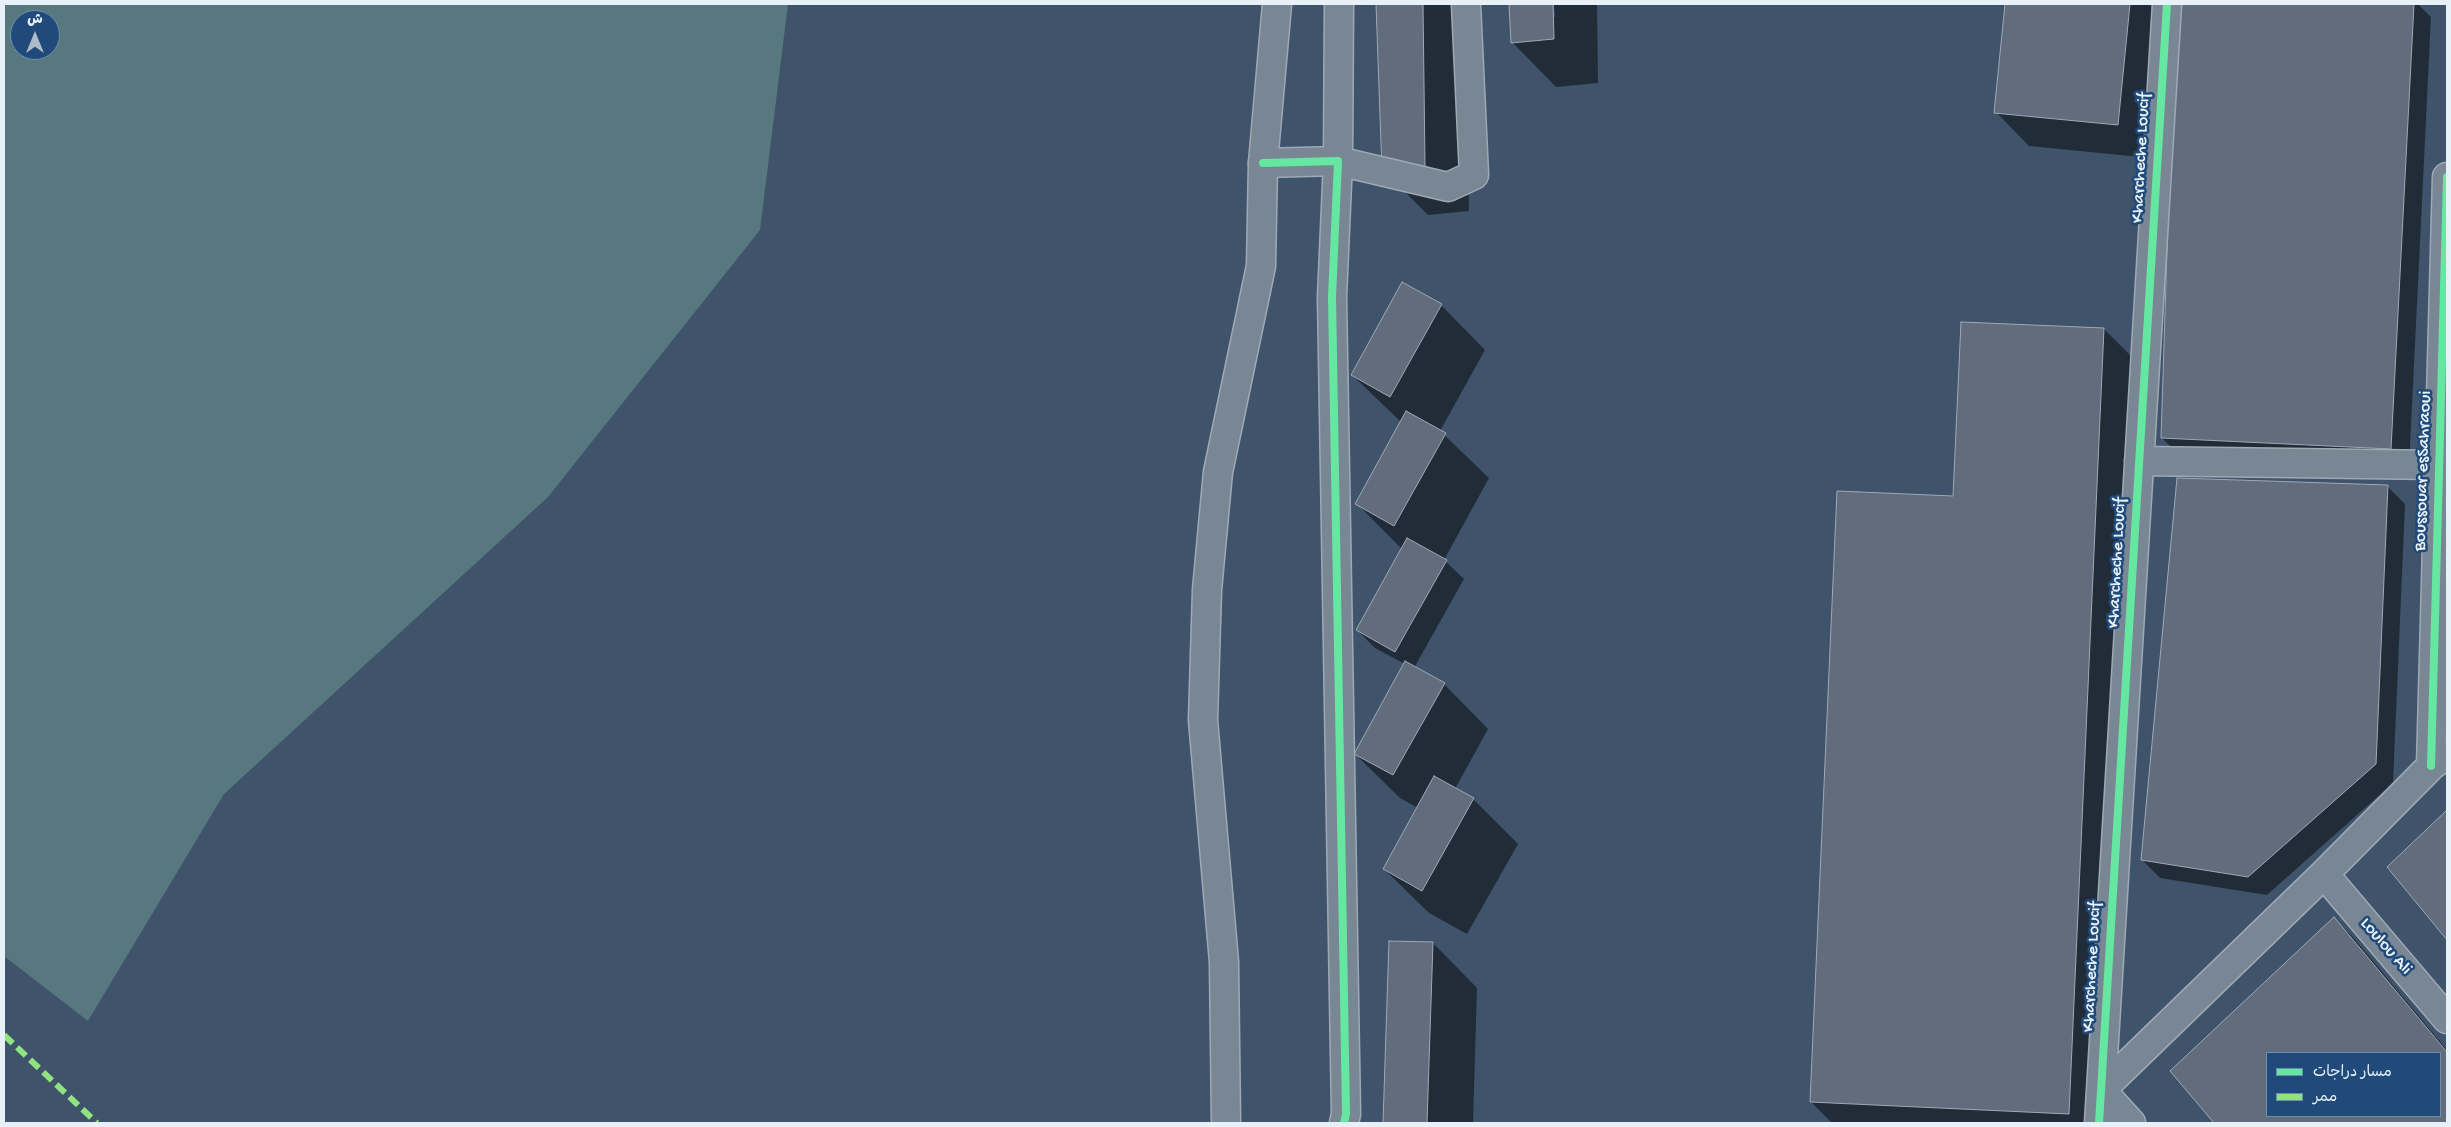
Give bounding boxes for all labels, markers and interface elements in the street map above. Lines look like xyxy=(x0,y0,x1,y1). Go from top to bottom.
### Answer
north arrow xyxy=(10,10,60,60)
text: ش xyxy=(27,12,43,29)
street label: Kharcheche Loucif xyxy=(2128,92,2156,224)
street label: Boussouar esSahraoui xyxy=(2410,390,2438,552)
street label: Kharcheche Loucif xyxy=(2104,497,2132,629)
street label: Kharcheche Loucif xyxy=(2079,901,2107,1033)
street label: Loulou Ali xyxy=(2354,914,2416,980)
legend xyxy=(2266,1052,2441,1117)
text: مسار دراجات xyxy=(2313,1064,2392,1082)
text: ممر xyxy=(2313,1089,2337,1107)

